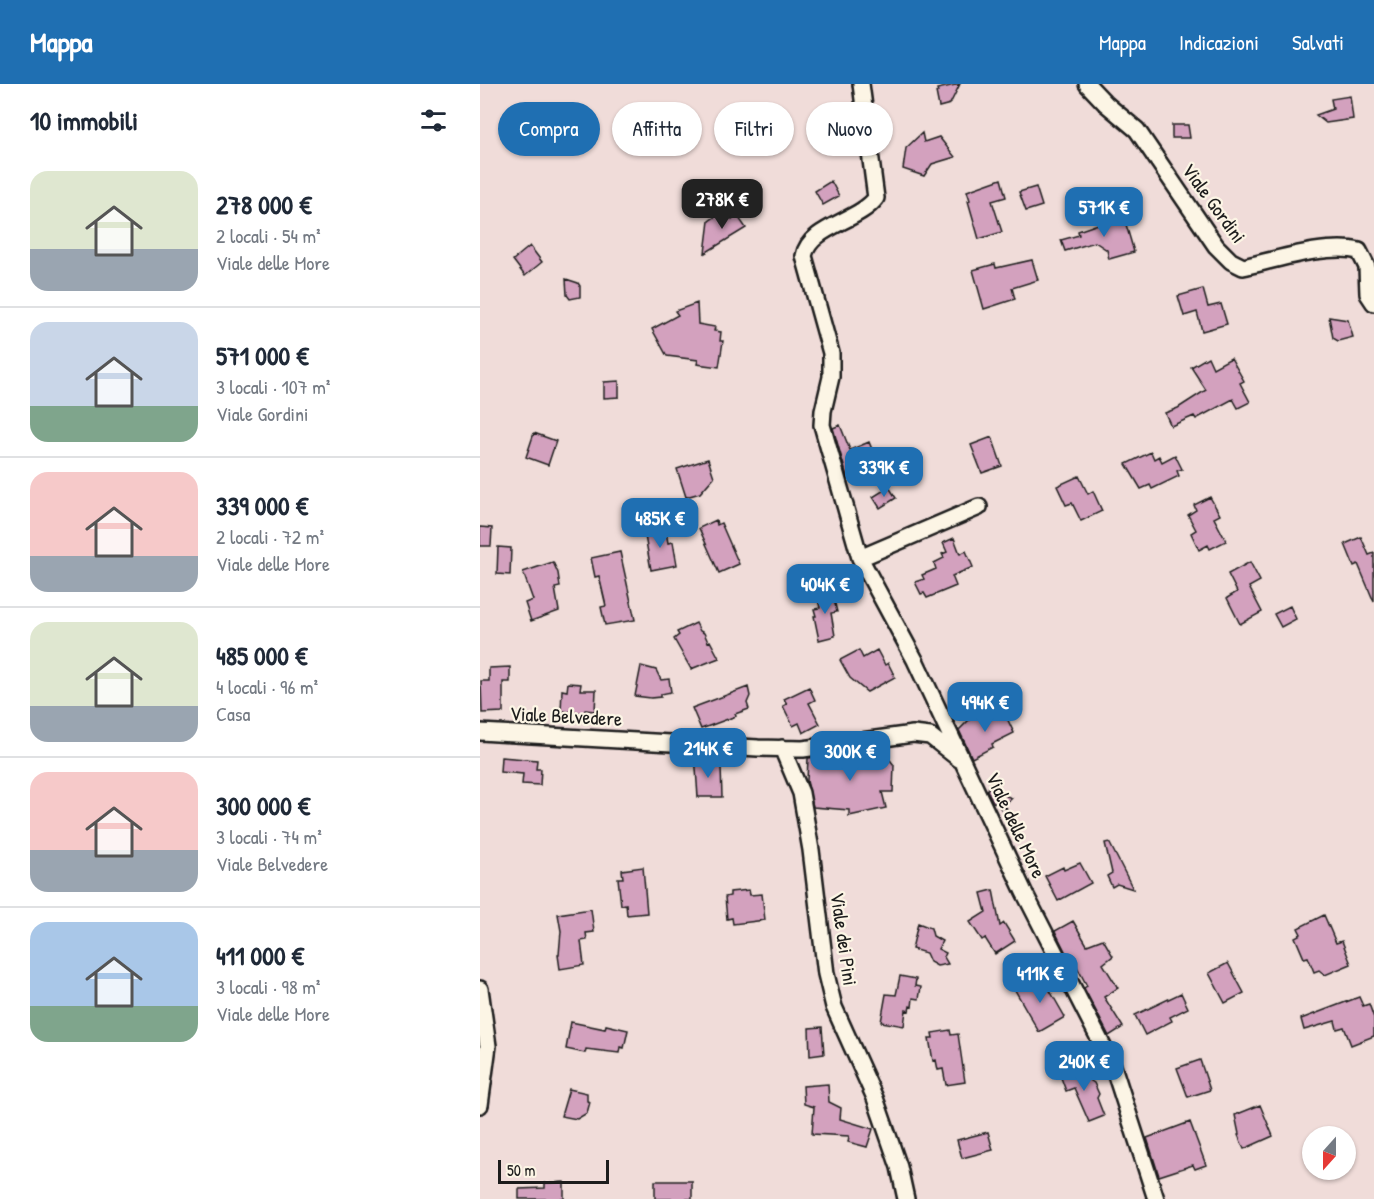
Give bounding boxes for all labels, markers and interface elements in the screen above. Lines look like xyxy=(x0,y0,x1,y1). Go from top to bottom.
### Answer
text: Mappa xyxy=(30,23,93,61)
text: Mappa xyxy=(1099,28,1146,57)
text: Indicazioni xyxy=(1179,28,1259,57)
text: Salvati xyxy=(1292,28,1344,57)
chip: Compra xyxy=(498,102,600,156)
chip: Affitta xyxy=(612,102,702,156)
chip: Filtri xyxy=(714,102,794,156)
chip: Nuovo xyxy=(806,102,893,156)
text: 10 immobili xyxy=(30,103,138,138)
icon: filters xyxy=(417,104,450,137)
street label: Viale Gordini xyxy=(1176,157,1253,248)
pin: 278K € xyxy=(673,179,771,230)
text: 278K € xyxy=(696,185,748,212)
text: 278 000 € xyxy=(216,187,312,222)
pin: 571K € xyxy=(1055,187,1153,238)
text: 571K € xyxy=(1079,193,1129,220)
icon: home xyxy=(78,195,150,267)
text: 2 locali · 54 m² xyxy=(216,222,321,249)
text: Viale delle More xyxy=(216,249,330,276)
text: 571 000 € xyxy=(216,338,309,373)
icon: home xyxy=(78,346,150,418)
text: 3 locali · 107 m² xyxy=(216,373,330,400)
text: Viale Gordini xyxy=(216,400,309,427)
pin: 339K € xyxy=(835,447,933,498)
text: 339K € xyxy=(859,453,909,480)
text: 339 000 € xyxy=(216,488,308,523)
icon: home xyxy=(78,496,150,568)
pin: 485K € xyxy=(611,498,709,549)
text: 485K € xyxy=(635,504,685,531)
text: 2 locali · 72 m² xyxy=(216,523,324,550)
text: Viale delle More xyxy=(216,550,330,577)
pin: 404K € xyxy=(776,564,874,615)
text: 404K € xyxy=(801,570,849,597)
text: 485 000 € xyxy=(216,638,307,673)
icon: home xyxy=(78,646,150,718)
text: 4 locali · 96 m² xyxy=(216,673,318,700)
pin: 494K € xyxy=(936,682,1034,733)
text: 494K € xyxy=(961,688,1009,715)
street label: Viale Belvedere xyxy=(509,699,623,732)
text: Casa xyxy=(216,700,250,727)
pin: 214K € xyxy=(659,728,757,779)
pin: 300K € xyxy=(801,731,899,782)
text: 214K € xyxy=(684,734,732,761)
text: 300K € xyxy=(824,737,876,764)
street label: Viale delle More xyxy=(980,767,1053,882)
text: 300 000 € xyxy=(216,788,310,823)
icon: home xyxy=(78,796,150,868)
text: 3 locali · 74 m² xyxy=(216,823,322,850)
text: Viale Belvedere xyxy=(216,850,328,877)
street label: Viale dei Pini xyxy=(825,891,864,987)
text: 411 000 € xyxy=(216,938,304,973)
icon: home xyxy=(78,946,150,1018)
pin: 411K € xyxy=(991,953,1089,1004)
text: 411K € xyxy=(1017,959,1063,986)
text: 3 locali · 98 m² xyxy=(216,973,320,1000)
text: Viale delle More xyxy=(216,1000,330,1027)
pin: 240K € xyxy=(1035,1041,1133,1092)
text: 240K € xyxy=(1059,1047,1109,1074)
north arrow xyxy=(1302,1126,1356,1180)
map controls xyxy=(1302,1126,1356,1180)
scale bar xyxy=(498,1157,609,1184)
text: 50 m xyxy=(507,1159,536,1181)

